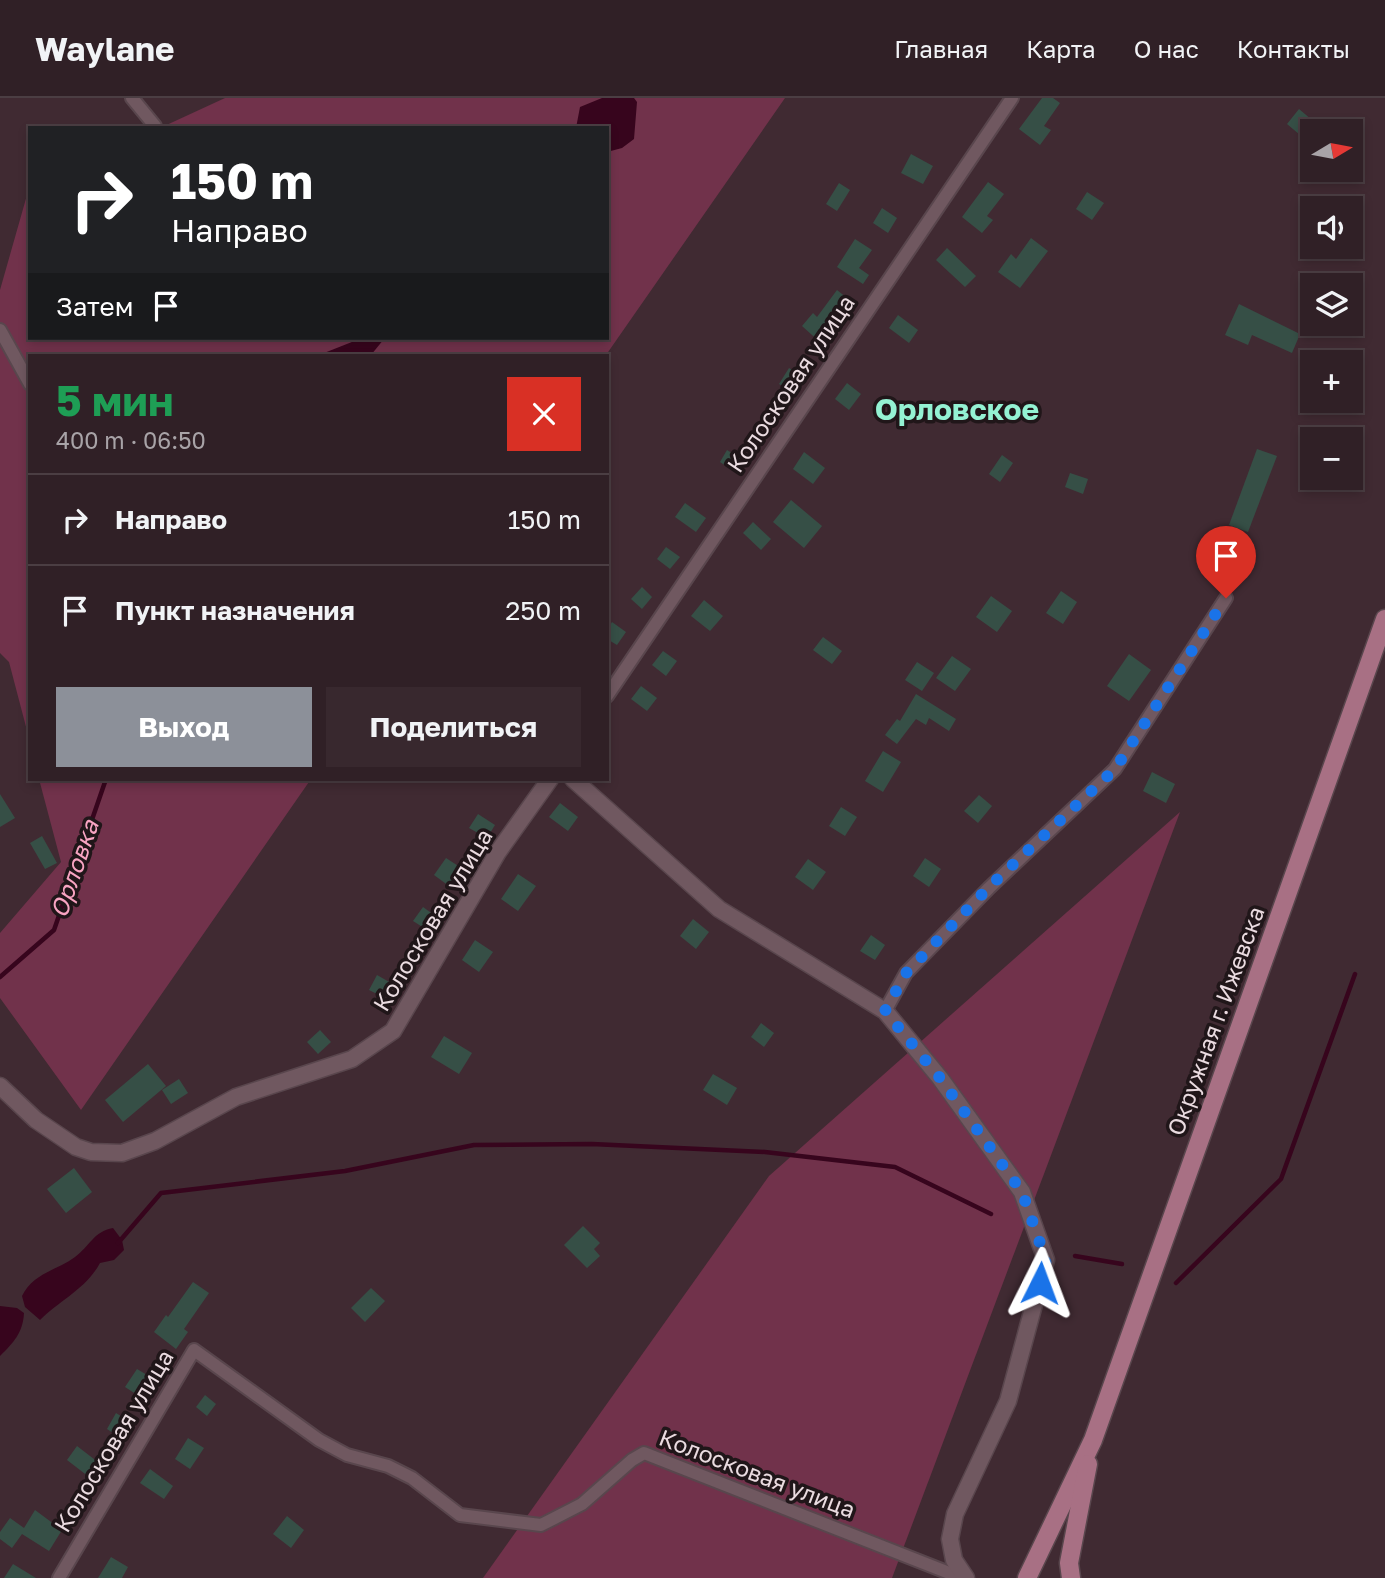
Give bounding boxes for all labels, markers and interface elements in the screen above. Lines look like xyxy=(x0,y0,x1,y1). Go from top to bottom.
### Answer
text: Waylane xyxy=(35,29,174,68)
text: Главная xyxy=(894,34,988,63)
text: Карта xyxy=(1026,34,1096,63)
text: О нас xyxy=(1134,34,1199,63)
text: Контакты xyxy=(1237,34,1350,63)
north arrow xyxy=(1300,119,1363,182)
map controls xyxy=(1300,119,1363,490)
text: 150 m xyxy=(171,151,313,210)
icon: right xyxy=(56,154,147,245)
button: sound xyxy=(1300,196,1363,259)
text: Направо xyxy=(171,211,308,249)
button: layers xyxy=(1300,273,1363,336)
icon: arrive xyxy=(147,287,185,325)
street label: Колосковая улица xyxy=(720,289,860,477)
text: Затем xyxy=(56,291,133,322)
button: + xyxy=(1300,350,1363,413)
text: 5 мин xyxy=(56,375,174,425)
button: close xyxy=(507,377,581,451)
district label: Орловское xyxy=(875,391,1039,427)
text: 400 m · 06:50 xyxy=(56,426,206,454)
button: − xyxy=(1300,427,1363,490)
icon: right xyxy=(56,501,94,539)
text: Направо xyxy=(115,504,227,535)
text: 150 m xyxy=(508,504,581,535)
pin xyxy=(1196,526,1256,598)
icon: arrive xyxy=(1207,537,1245,575)
icon: arrive xyxy=(56,592,94,630)
text: Пункт назначения xyxy=(115,595,355,626)
text: 250 m xyxy=(505,595,581,626)
button: Выход xyxy=(56,687,312,767)
button: Поделиться xyxy=(326,687,581,767)
water label: Орловка xyxy=(43,814,104,921)
street label: Колосковая улица xyxy=(367,823,498,1016)
street label: Окружная г. Ижевска xyxy=(1161,902,1270,1139)
position arrow xyxy=(1003,1246,1077,1320)
street label: Колосковая улица xyxy=(48,1344,179,1537)
street label: Колосковая улица xyxy=(655,1423,859,1523)

